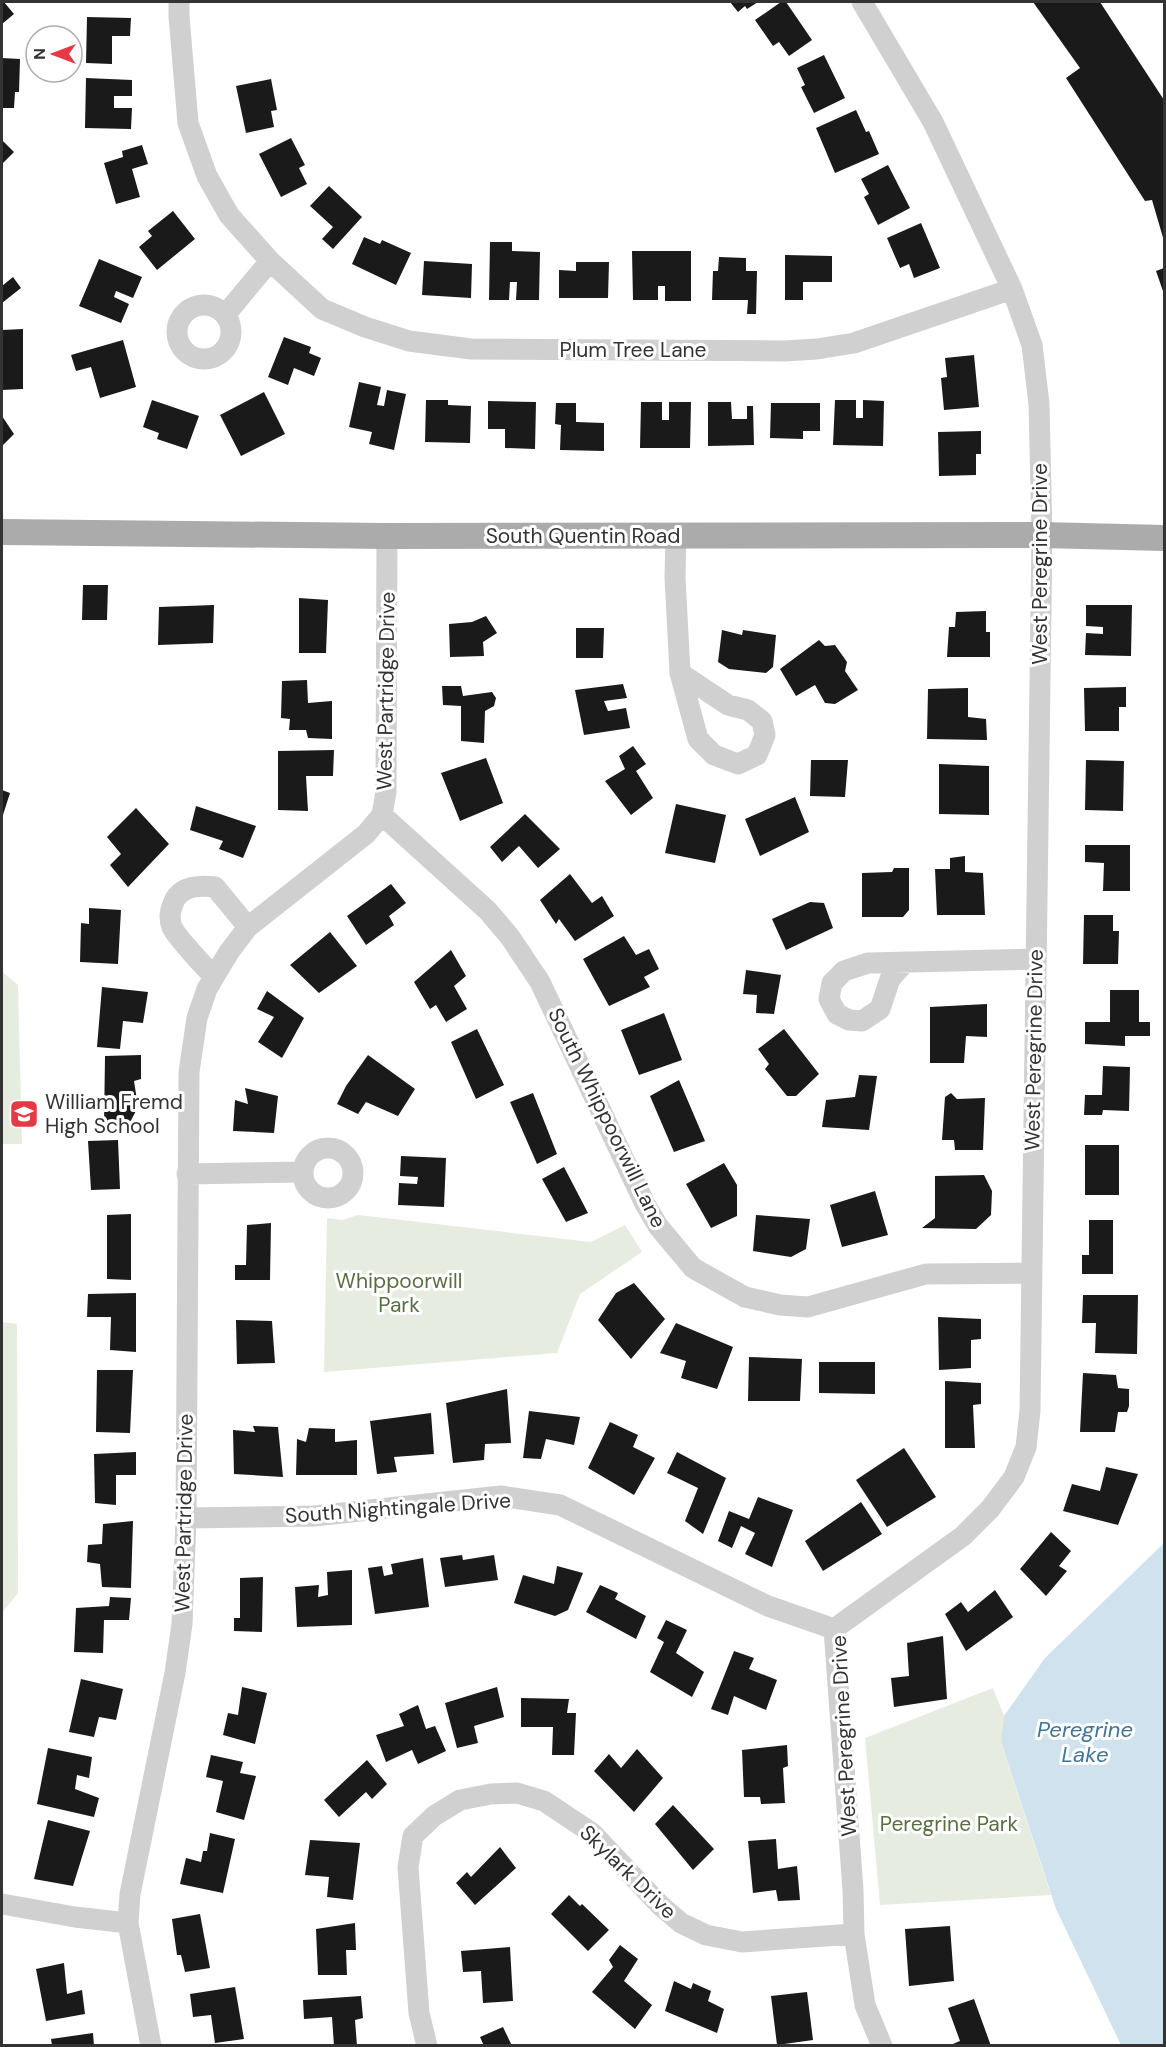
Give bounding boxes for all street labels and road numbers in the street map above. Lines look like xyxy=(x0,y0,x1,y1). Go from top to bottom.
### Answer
street label: Plum Tree Lane xyxy=(559,336,707,364)
street label: West Peregrine Drive xyxy=(1026,463,1054,665)
street label: South Quentin Road xyxy=(486,522,680,550)
street label: West Partridge Drive xyxy=(370,591,402,791)
street label: West Peregrine Drive xyxy=(1018,949,1050,1151)
street label: South Whippoorwill Lane xyxy=(541,1003,673,1233)
street label: West Partridge Drive xyxy=(168,1413,200,1613)
street label: South Nightingale Drive xyxy=(284,1486,512,1530)
street label: West Peregrine Drive xyxy=(825,1635,863,1837)
street label: Skylark Drive xyxy=(574,1819,682,1925)

